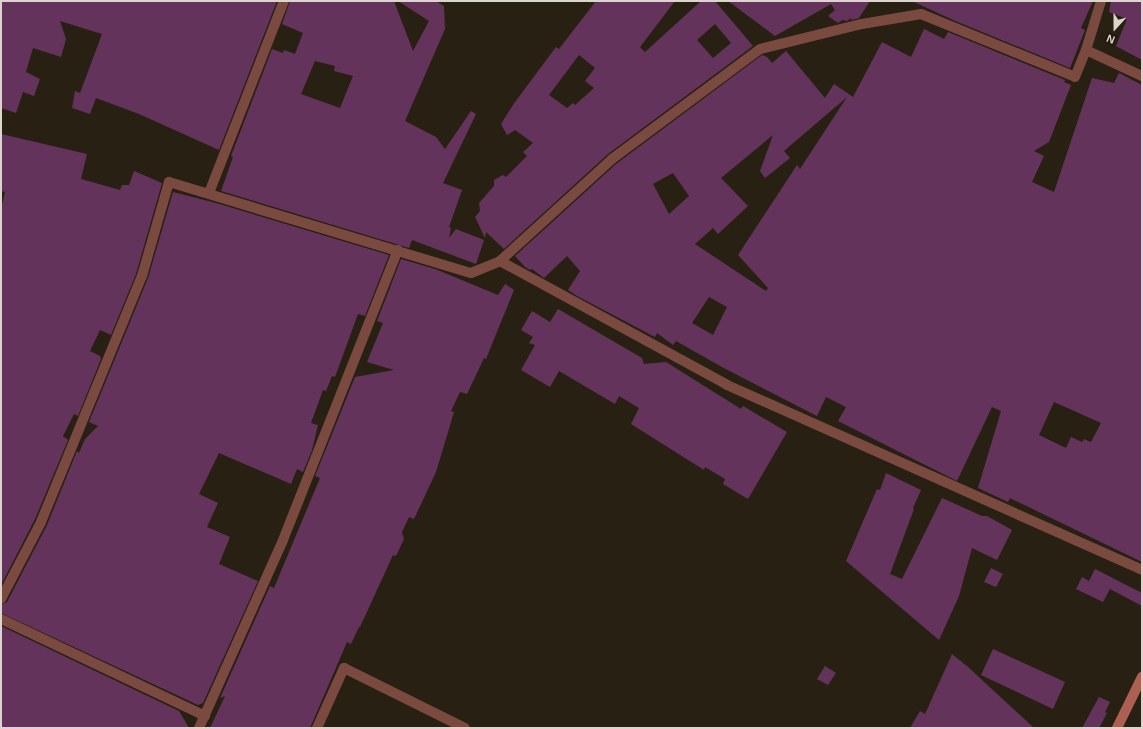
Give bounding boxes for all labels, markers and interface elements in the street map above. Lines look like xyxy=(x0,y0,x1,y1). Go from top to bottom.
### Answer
north arrow xyxy=(1095,8,1135,48)
text: N xyxy=(1105,32,1117,46)

